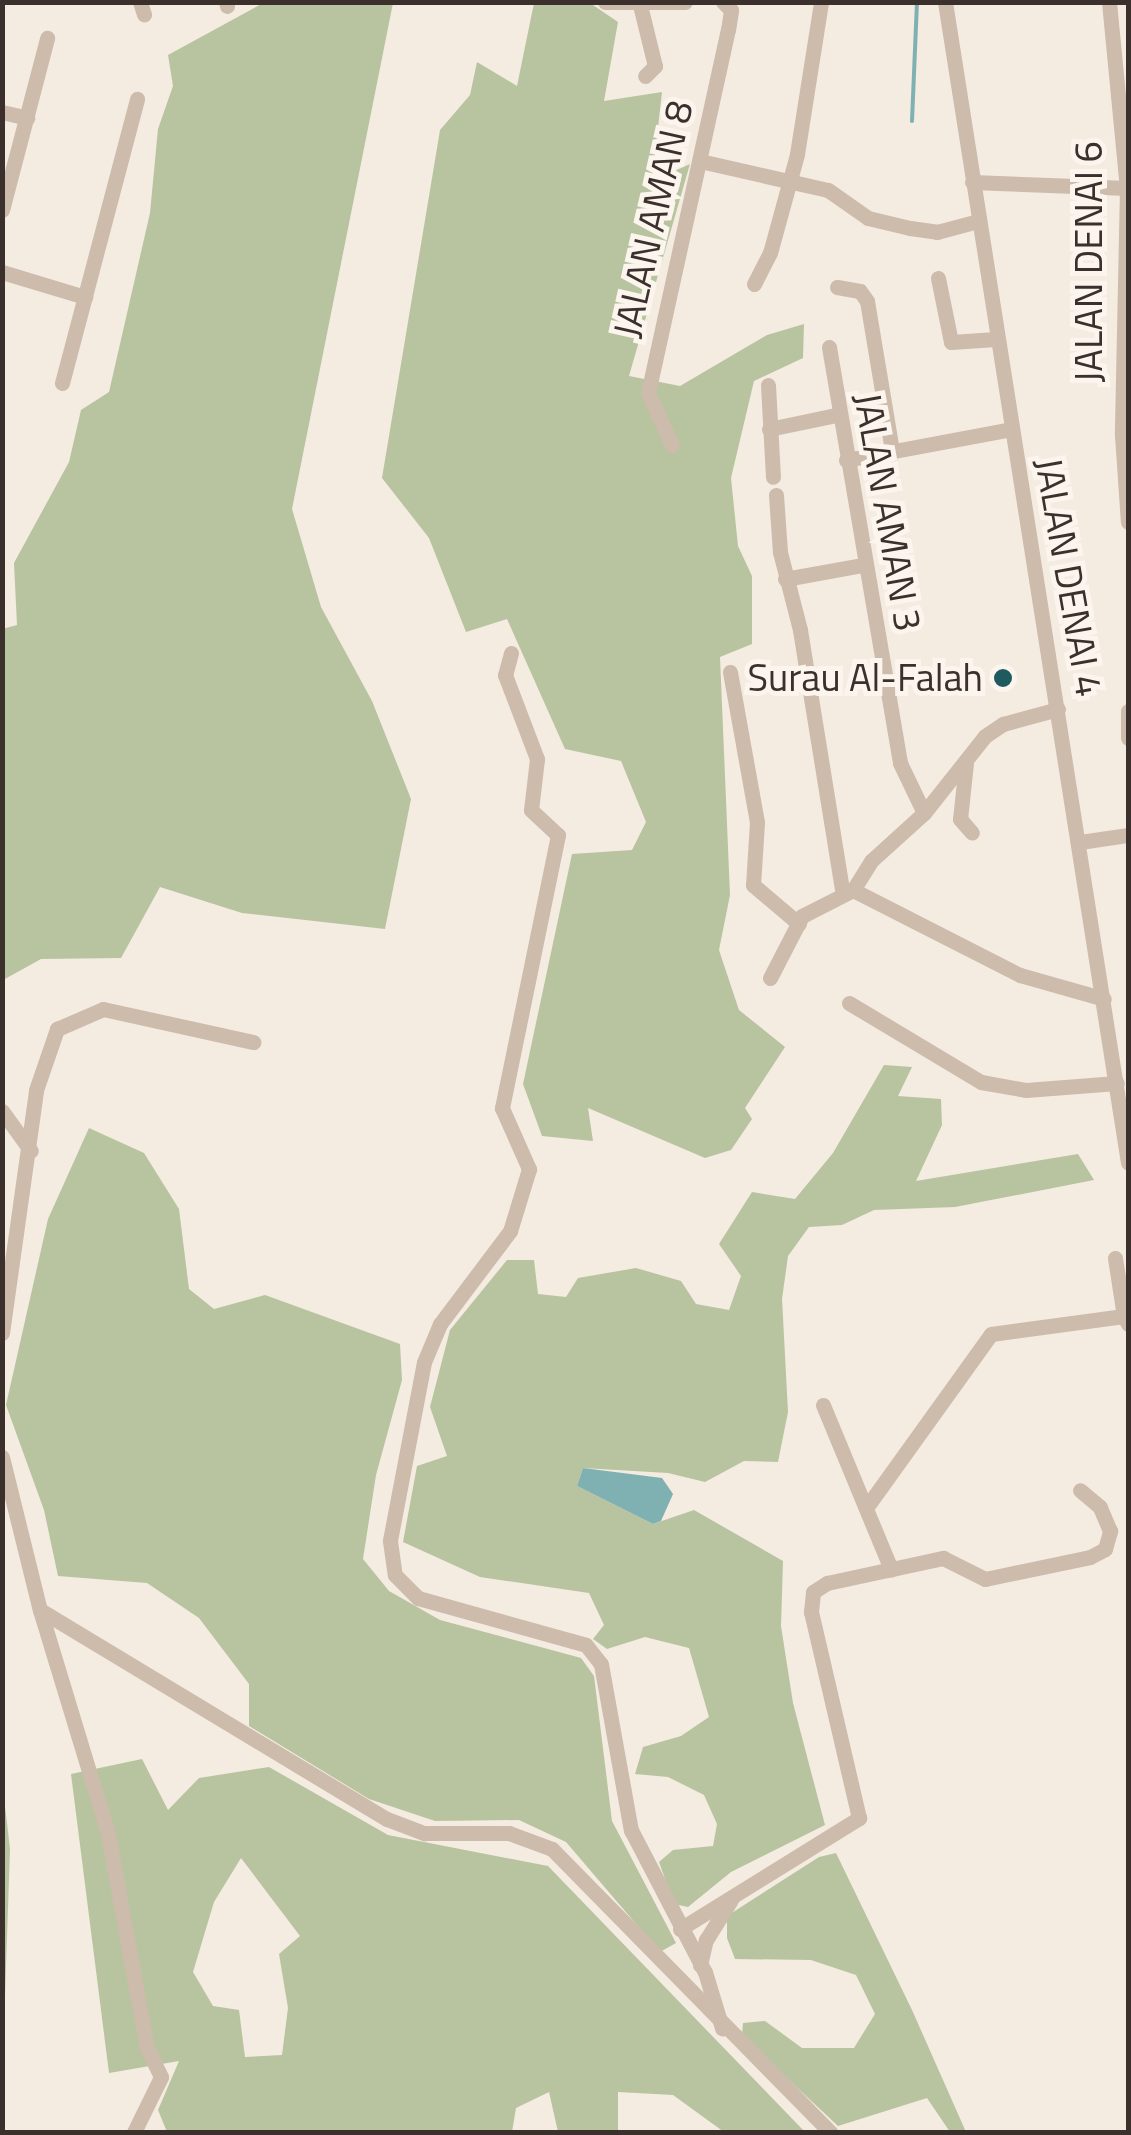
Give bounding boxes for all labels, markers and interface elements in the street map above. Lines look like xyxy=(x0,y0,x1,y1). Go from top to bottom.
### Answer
street label: JALAN AMAN 8 xyxy=(604,96,702,342)
street label: JALAN DENAI 6 xyxy=(1066,141,1112,383)
street label: JALAN AMAN 3 xyxy=(845,389,931,635)
street label: JALAN DENAI 4 xyxy=(1026,454,1112,700)
place label: Surau Al-Falah xyxy=(747,655,983,701)
marker: Surau Al-Falah xyxy=(992,667,1014,689)

